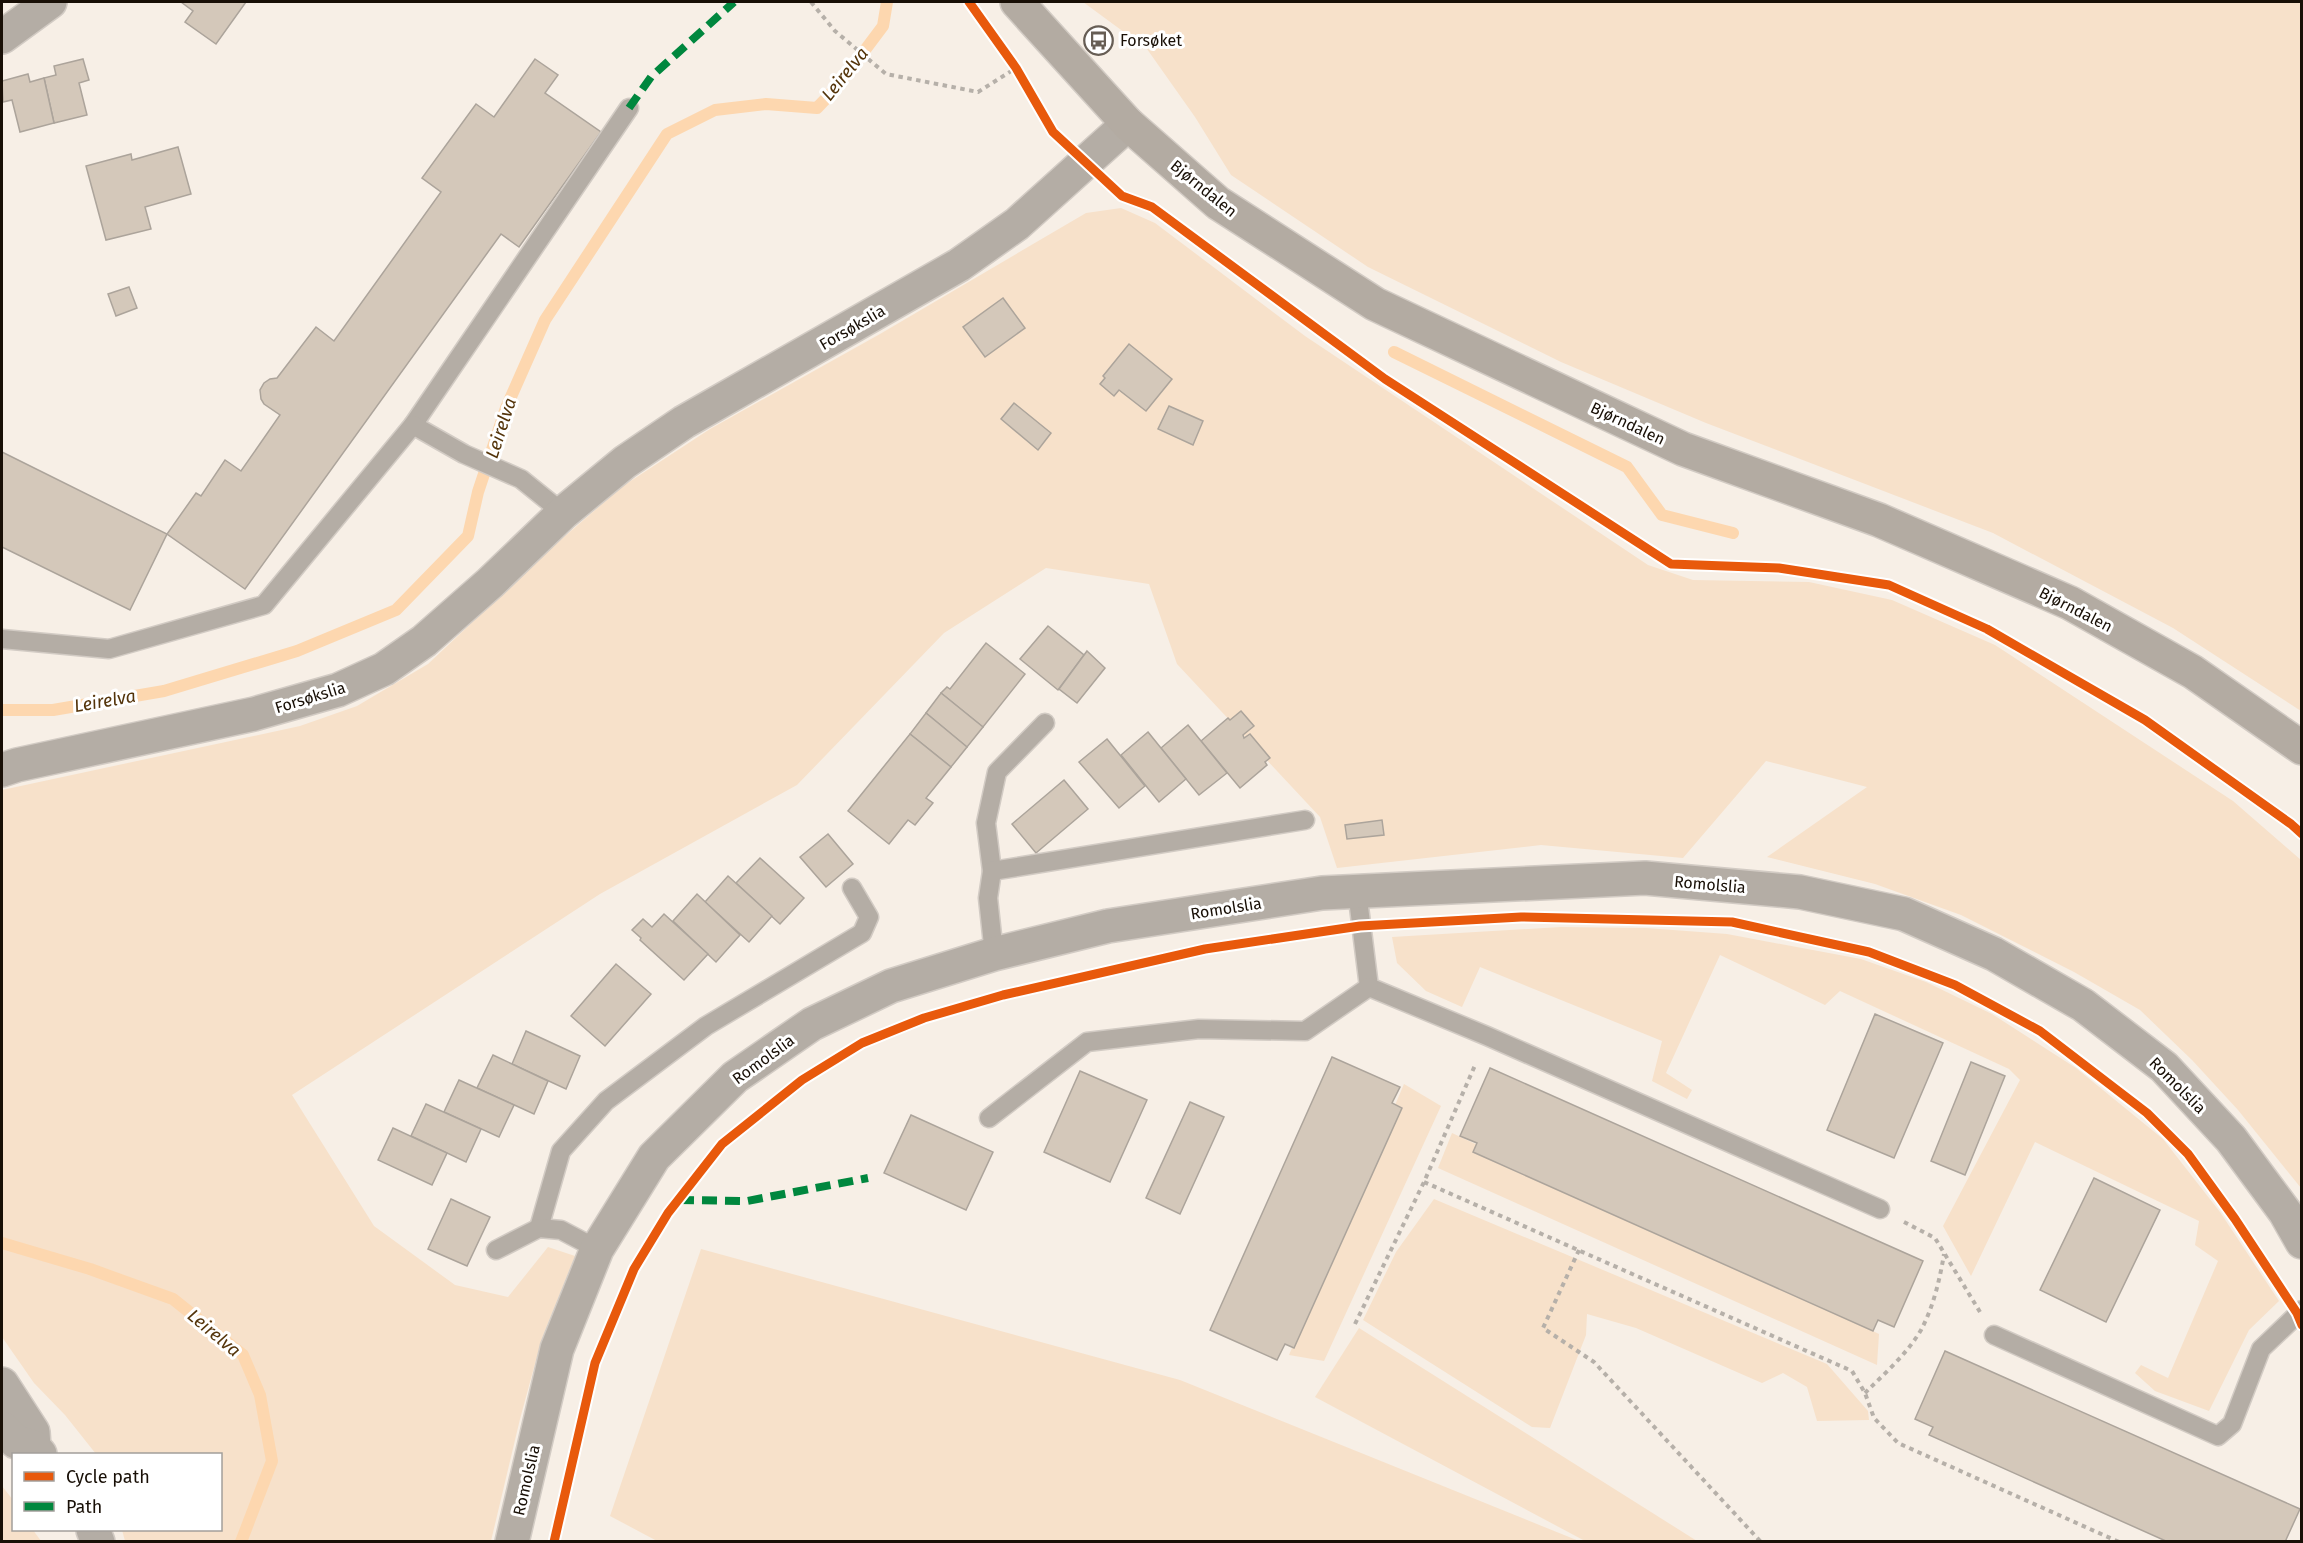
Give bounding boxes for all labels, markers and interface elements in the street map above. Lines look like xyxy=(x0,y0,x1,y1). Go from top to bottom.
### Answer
bus stop icon: Forsøket xyxy=(1083,24,1115,56)
place label: Forsøket xyxy=(1120,31,1182,50)
water label: Leirelva xyxy=(817,43,873,105)
street label: Bjørndalen xyxy=(1167,156,1241,221)
street label: Forsøkslia xyxy=(816,301,889,354)
water label: Leirelva xyxy=(481,395,521,461)
street label: Bjørndalen xyxy=(1588,398,1668,449)
street label: Bjørndalen xyxy=(2036,583,2116,636)
street label: Forsøkslia xyxy=(273,678,348,717)
water label: Leirelva xyxy=(72,685,138,717)
street label: Romolslia xyxy=(1673,872,1747,897)
street label: Romolslia xyxy=(1189,893,1263,924)
street label: Romolslia xyxy=(729,1031,798,1088)
street label: Romolslia xyxy=(2146,1053,2210,1117)
water label: Leirelva xyxy=(183,1305,245,1361)
street label: Romolslia xyxy=(509,1443,544,1517)
legend xyxy=(12,1453,222,1531)
text: Cycle path xyxy=(66,1466,150,1488)
text: Path xyxy=(66,1496,102,1518)

